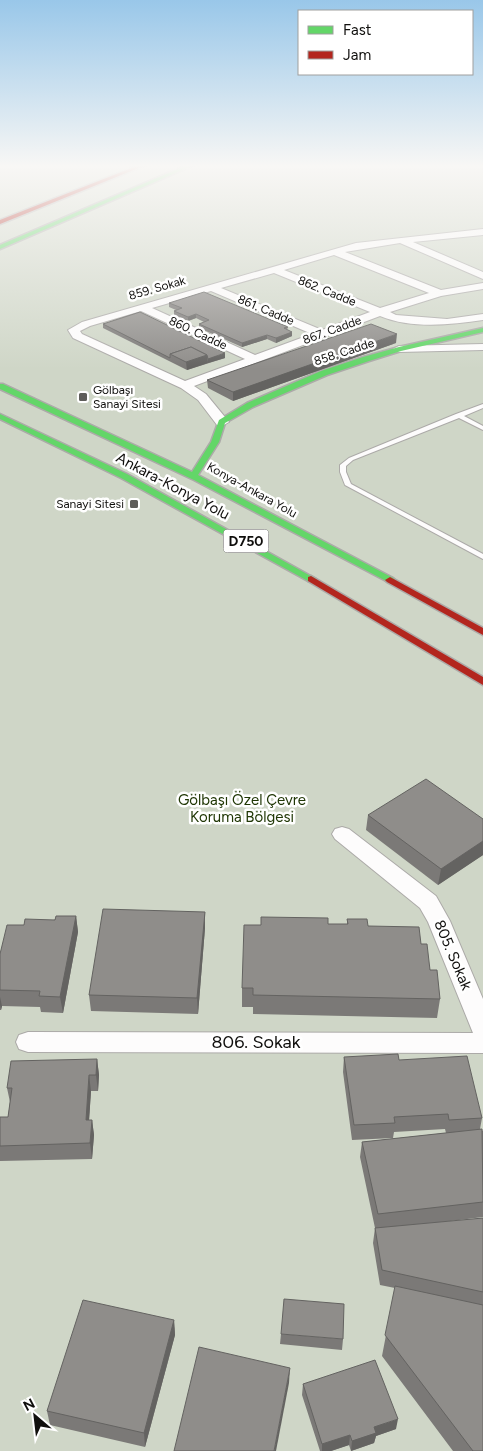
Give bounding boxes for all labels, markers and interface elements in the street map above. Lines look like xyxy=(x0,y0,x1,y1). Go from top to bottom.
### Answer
legend xyxy=(298,10,473,75)
text: Fast xyxy=(343,21,372,39)
text: Jam xyxy=(343,46,371,64)
street label: 859. Sokak xyxy=(127,273,187,303)
street label: 862. Cadde xyxy=(296,273,359,309)
street label: 861. Cadde xyxy=(236,292,297,328)
street label: 860. Cadde xyxy=(167,313,230,353)
street label: 867. Cadde xyxy=(301,313,364,347)
street label: 858. Cadde xyxy=(312,336,376,368)
place label: Gölbaşı Sanayi Sitesi xyxy=(93,383,161,411)
marker: Gölbaşı Sanayi Sitesi xyxy=(77,391,89,403)
street label: Ankara-Konya Yolu xyxy=(113,449,233,523)
street label: Konya-Ankara Yolu xyxy=(205,459,299,521)
place label: Sanayi Sitesi xyxy=(56,497,124,511)
marker: Sanayi Sitesi xyxy=(128,498,140,510)
road number: D750 xyxy=(224,530,268,552)
park label: Gölbaşı Özel Çevre Koruma Bölgesi xyxy=(178,791,306,826)
street label: 805. Sokak xyxy=(430,917,476,993)
street label: 806. Sokak xyxy=(212,1031,301,1053)
north arrow xyxy=(10,1391,60,1441)
text: N xyxy=(20,1395,38,1415)

